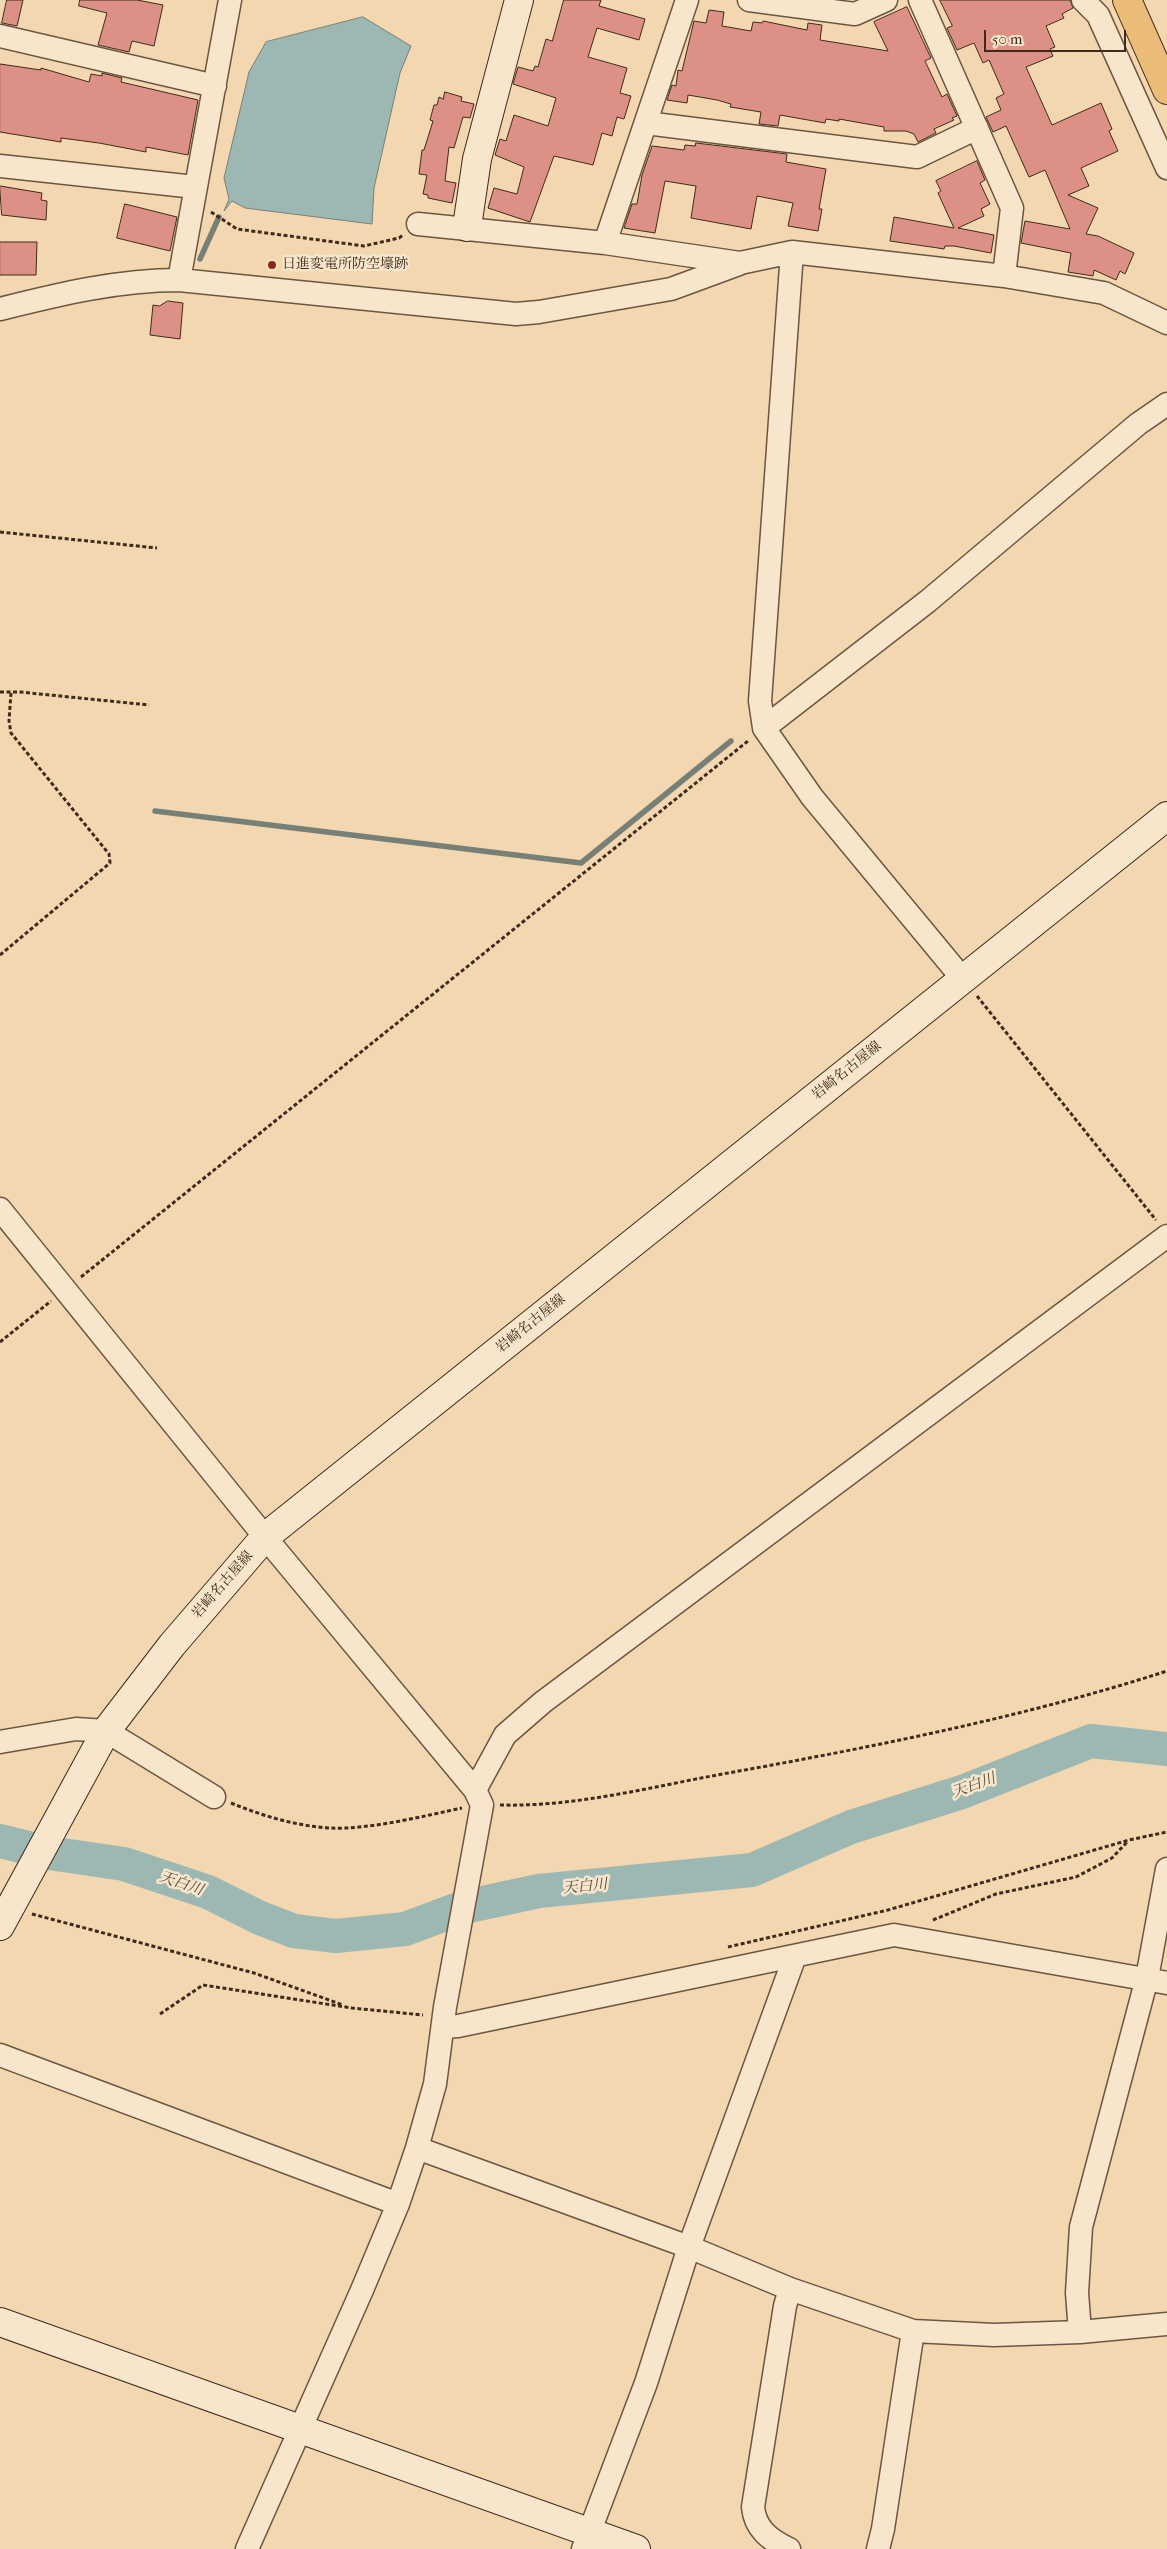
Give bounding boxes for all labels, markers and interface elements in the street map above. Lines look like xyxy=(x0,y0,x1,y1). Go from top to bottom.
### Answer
scale bar xyxy=(987,20,1130,52)
text: 50 m xyxy=(992,30,1022,48)
place label: 日進変電所防空壕跡 xyxy=(282,257,408,273)
marker: 日進変電所防空壕跡 xyxy=(266,259,278,271)
street label: 岩崎名古屋線 xyxy=(809,1038,885,1104)
street label: 岩崎名古屋線 xyxy=(493,1291,569,1357)
street label: 岩崎名古屋線 xyxy=(189,1548,257,1622)
water label: 天白川 xyxy=(950,1770,998,1802)
water label: 天白川 xyxy=(157,1868,205,1900)
water label: 天白川 xyxy=(562,1876,608,1898)

